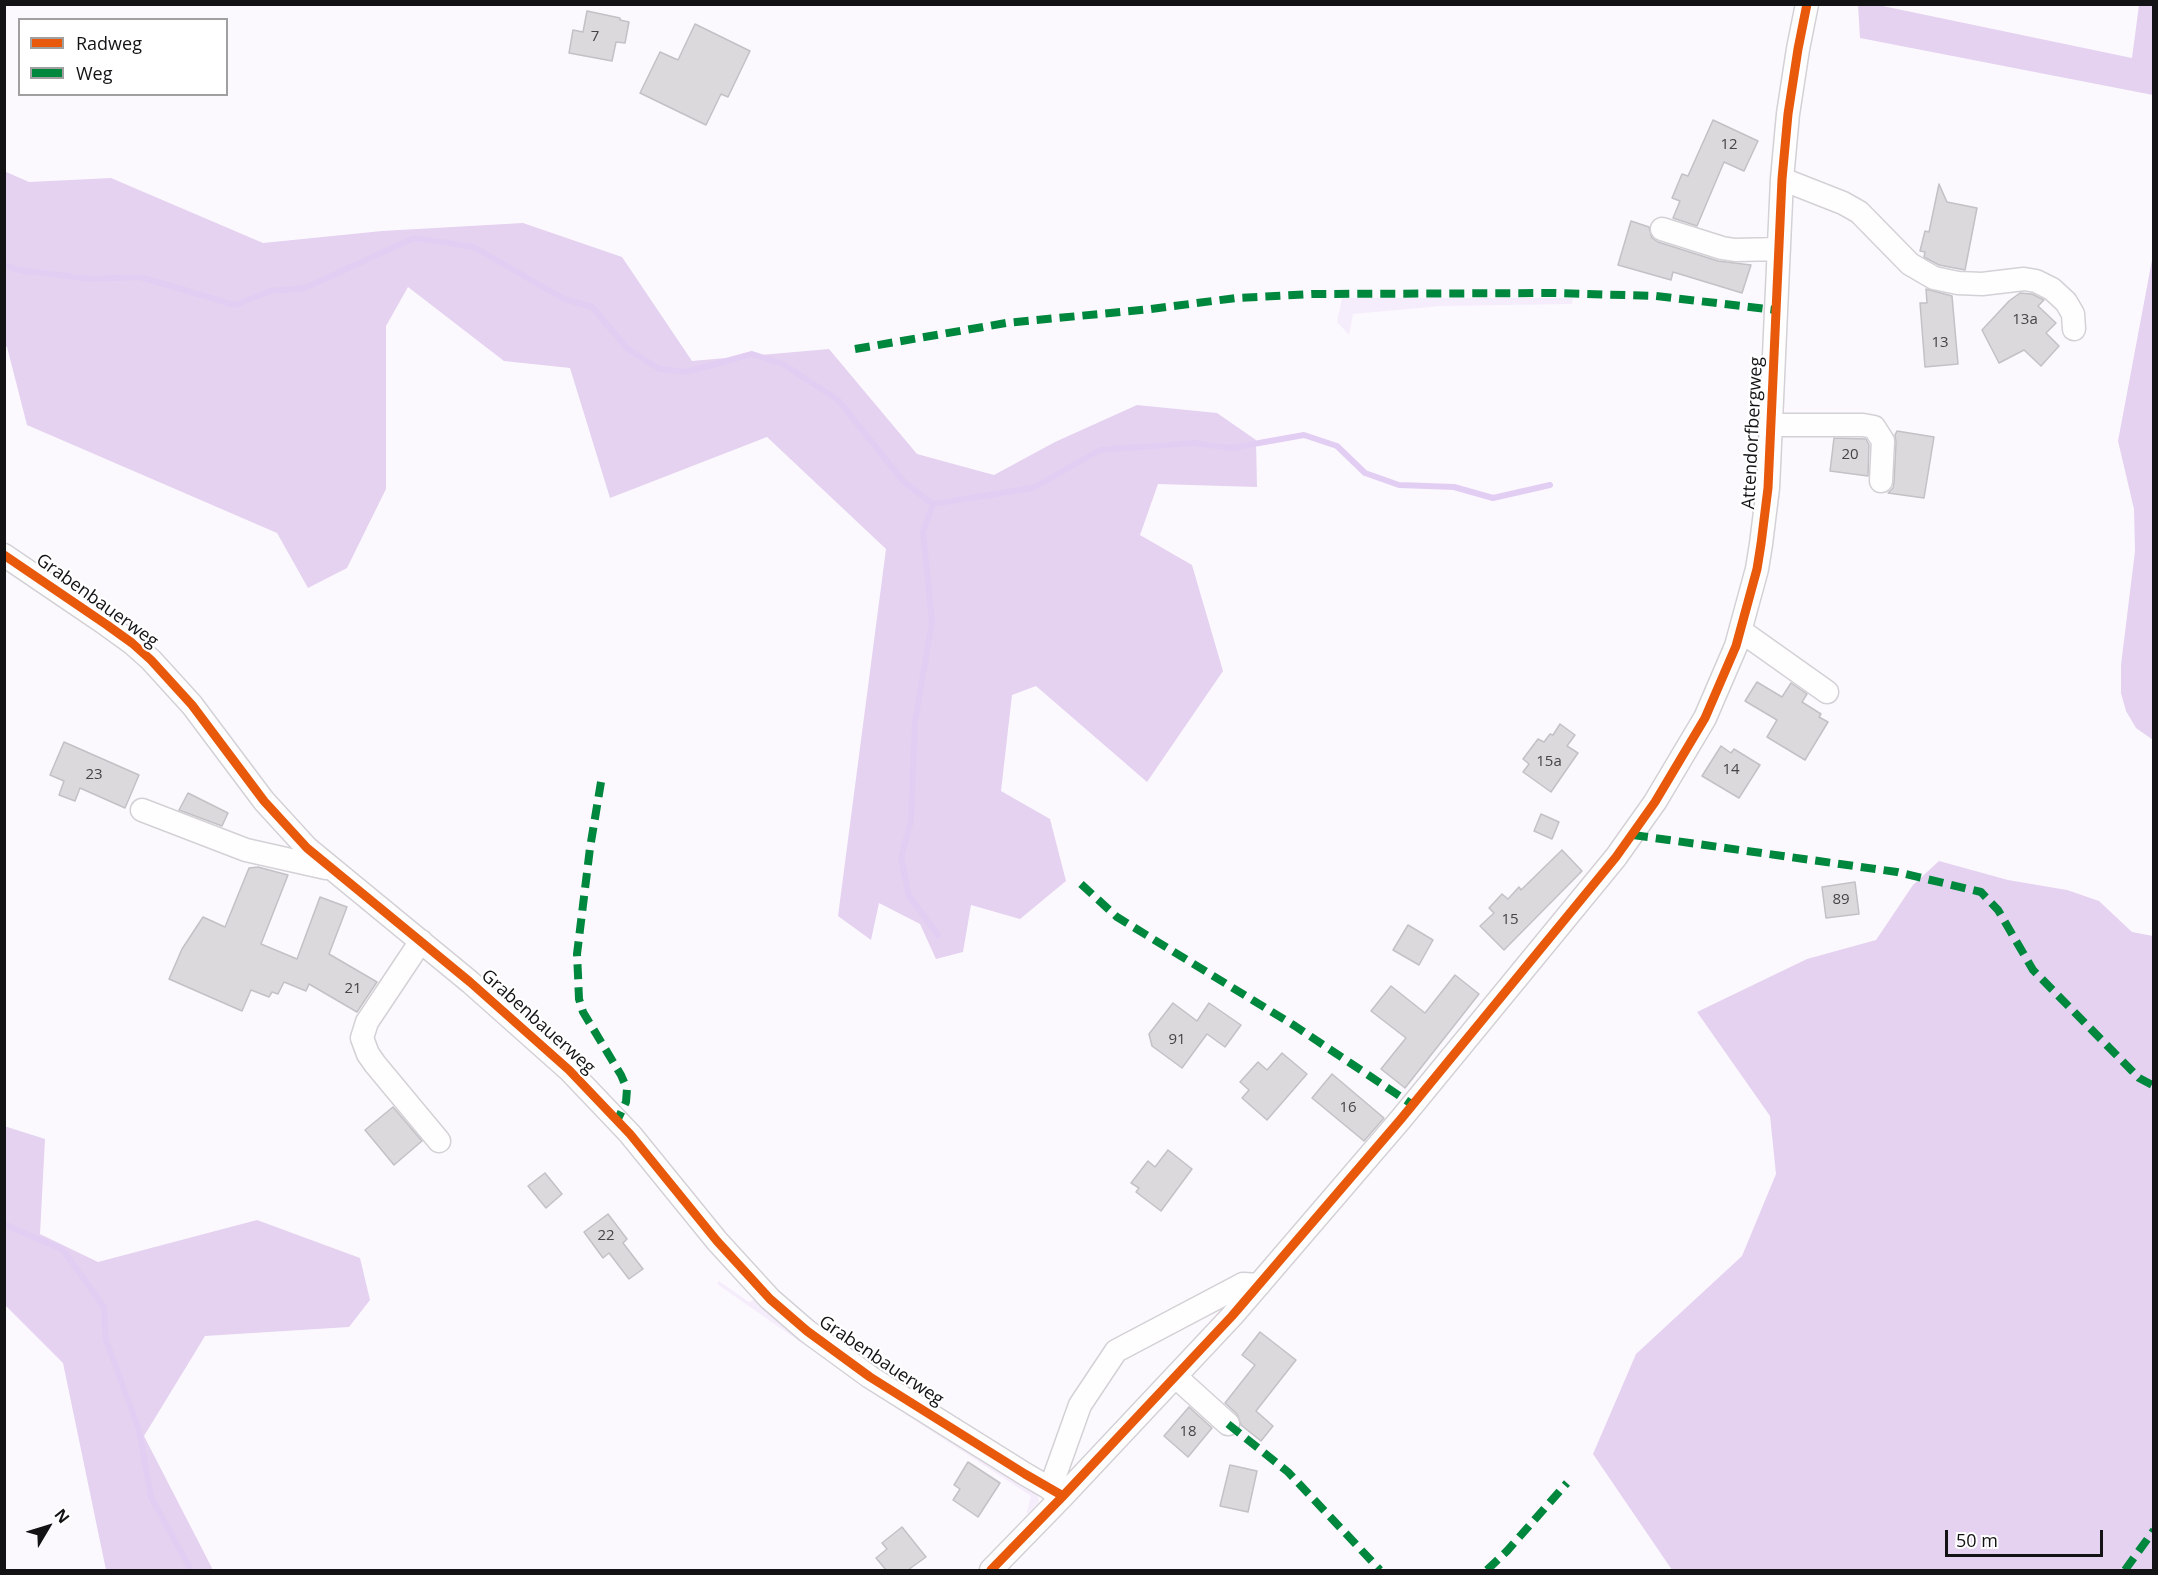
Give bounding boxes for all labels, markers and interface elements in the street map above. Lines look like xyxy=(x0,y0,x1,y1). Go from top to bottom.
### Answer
legend xyxy=(18,18,228,96)
house number: 7 xyxy=(591,28,599,46)
text: Radweg xyxy=(76,31,142,55)
text: Weg xyxy=(76,61,113,85)
house number: 12 xyxy=(1720,136,1738,154)
house number: 13a xyxy=(2012,311,2038,329)
house number: 13 xyxy=(1931,334,1949,352)
street label: Attendorfbergweg xyxy=(1738,356,1768,510)
house number: 20 xyxy=(1841,446,1859,464)
street label: Grabenbauerweg xyxy=(32,549,162,653)
house number: 15a xyxy=(1536,753,1562,771)
house number: 14 xyxy=(1722,761,1740,779)
house number: 23 xyxy=(85,766,103,784)
house number: 89 xyxy=(1832,891,1850,909)
house number: 15 xyxy=(1501,911,1519,929)
street label: Grabenbauerweg xyxy=(477,965,599,1079)
house number: 21 xyxy=(344,980,362,998)
house number: 91 xyxy=(1168,1031,1186,1049)
house number: 16 xyxy=(1339,1099,1357,1117)
house number: 22 xyxy=(597,1227,615,1245)
street label: Grabenbauerweg xyxy=(814,1311,948,1411)
house number: 18 xyxy=(1179,1423,1197,1441)
north arrow xyxy=(18,1497,78,1557)
text: N xyxy=(50,1504,75,1528)
scale bar xyxy=(1948,1518,2106,1556)
text: 50 m xyxy=(1956,1528,1998,1552)

